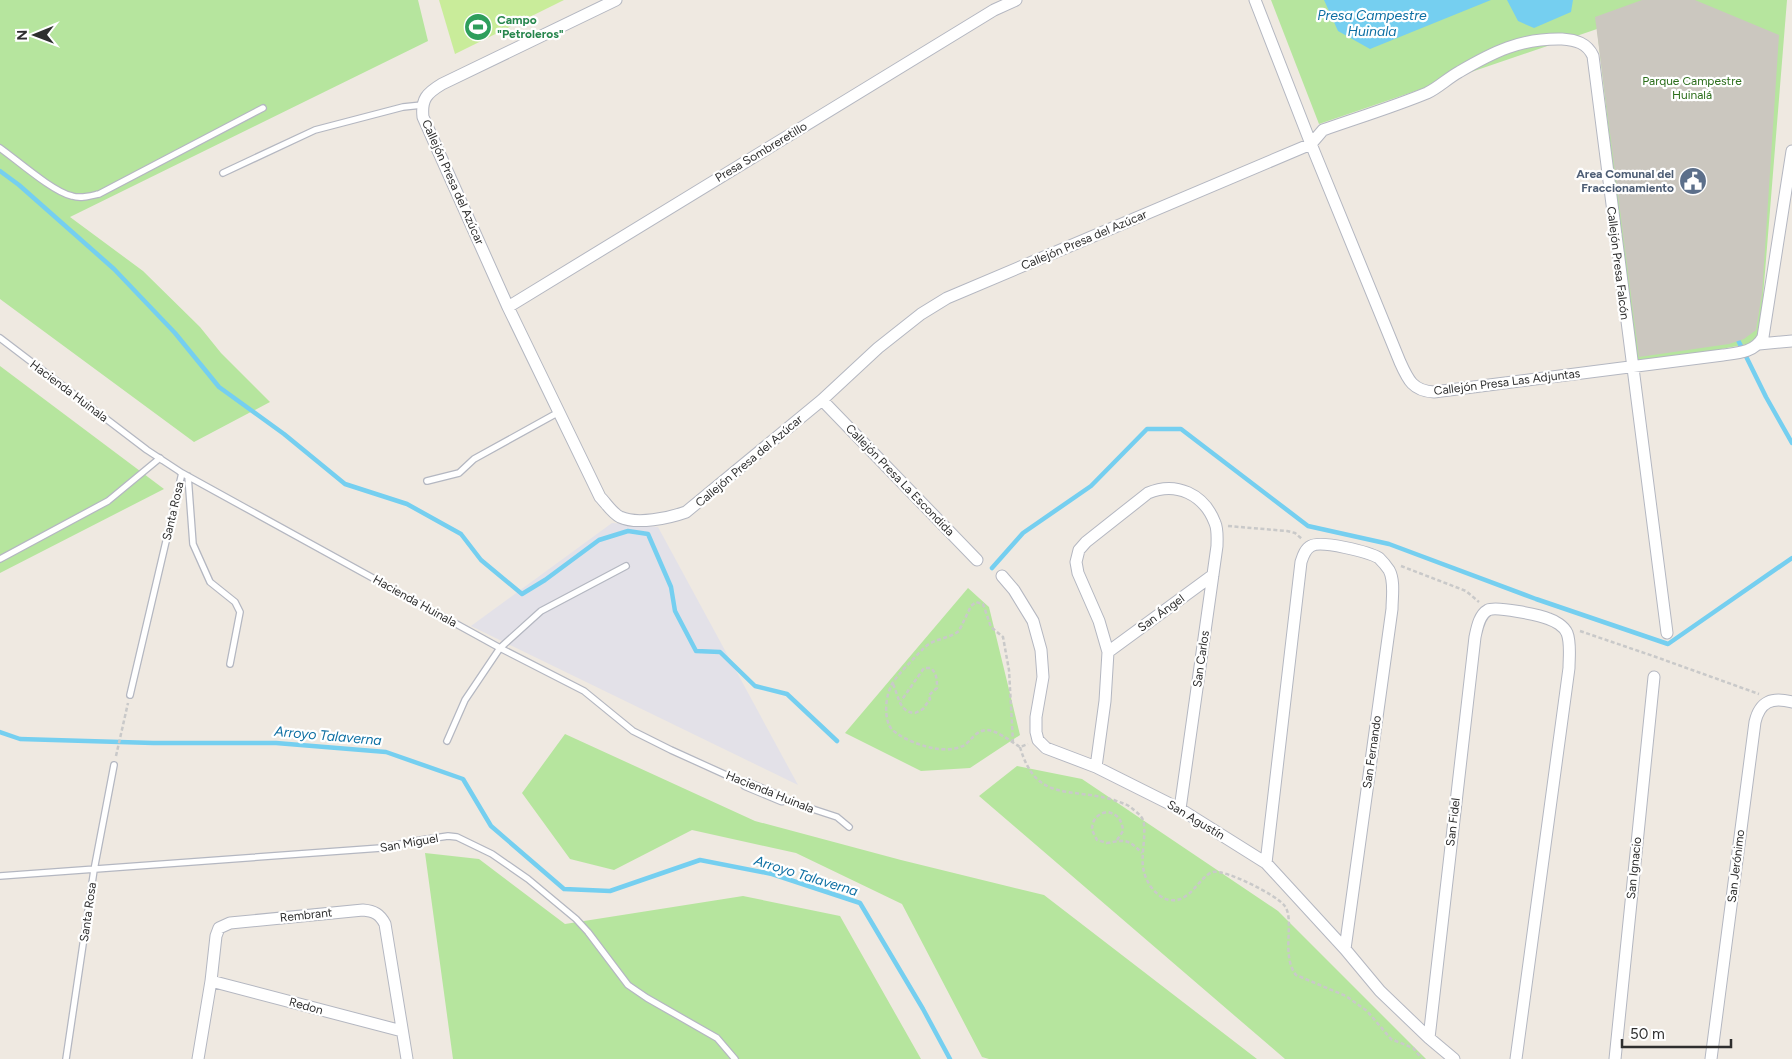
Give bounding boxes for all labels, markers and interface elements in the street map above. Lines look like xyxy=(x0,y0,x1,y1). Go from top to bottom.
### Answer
water label: Presa Campestre Huinala xyxy=(1317,7,1427,40)
north arrow xyxy=(10,10,60,60)
sports icon: Campo "Petroleros" xyxy=(463,12,493,42)
place label: Campo "Petroleros" xyxy=(497,13,564,41)
text: N xyxy=(14,30,31,41)
park label: Parque Campestre Huinalá xyxy=(1642,74,1742,102)
street label: Callejón Presa del Azúcar xyxy=(419,117,487,247)
street label: Presa Sombreretillo xyxy=(713,119,809,185)
public building icon: Area Comunal del Fraccionamiento xyxy=(1678,166,1708,196)
place label: Area Comunal del Fraccionamiento xyxy=(1576,167,1674,195)
street label: Callejón Presa Falcón xyxy=(1604,206,1632,321)
street label: Callejón Presa del Azúcar xyxy=(1019,207,1149,273)
street label: Hacienda Huinala xyxy=(27,357,111,425)
street label: Callejón Presa Las Adjuntas xyxy=(1433,366,1581,398)
street label: Callejón Presa del Azúcar xyxy=(693,412,805,510)
street label: Callejón Presa La Escondida xyxy=(843,421,957,539)
street label: Santa Rosa xyxy=(159,480,187,542)
street label: Hacienda Huinala xyxy=(371,572,459,630)
street label: San Ángel xyxy=(1135,591,1187,635)
street label: San Carlos xyxy=(1190,629,1212,688)
street label: San Fernando xyxy=(1360,714,1384,789)
water label: Arroyo Talaverna xyxy=(273,723,382,749)
street label: Hacienda Huinala xyxy=(724,768,816,816)
street label: San Agustín xyxy=(1165,797,1228,843)
street label: San Fidel xyxy=(1443,797,1463,847)
street label: San Jerónimo xyxy=(1725,829,1747,903)
street label: San Miguel xyxy=(379,831,439,855)
street label: San Ignacio xyxy=(1624,836,1644,900)
water label: Arroyo Talaverna xyxy=(751,852,860,900)
street label: Santa Rosa xyxy=(77,881,99,943)
street label: Rembrant xyxy=(279,905,333,925)
street label: Redon xyxy=(287,995,325,1017)
scale bar xyxy=(1622,1016,1731,1048)
text: 50 m xyxy=(1630,1025,1665,1043)

